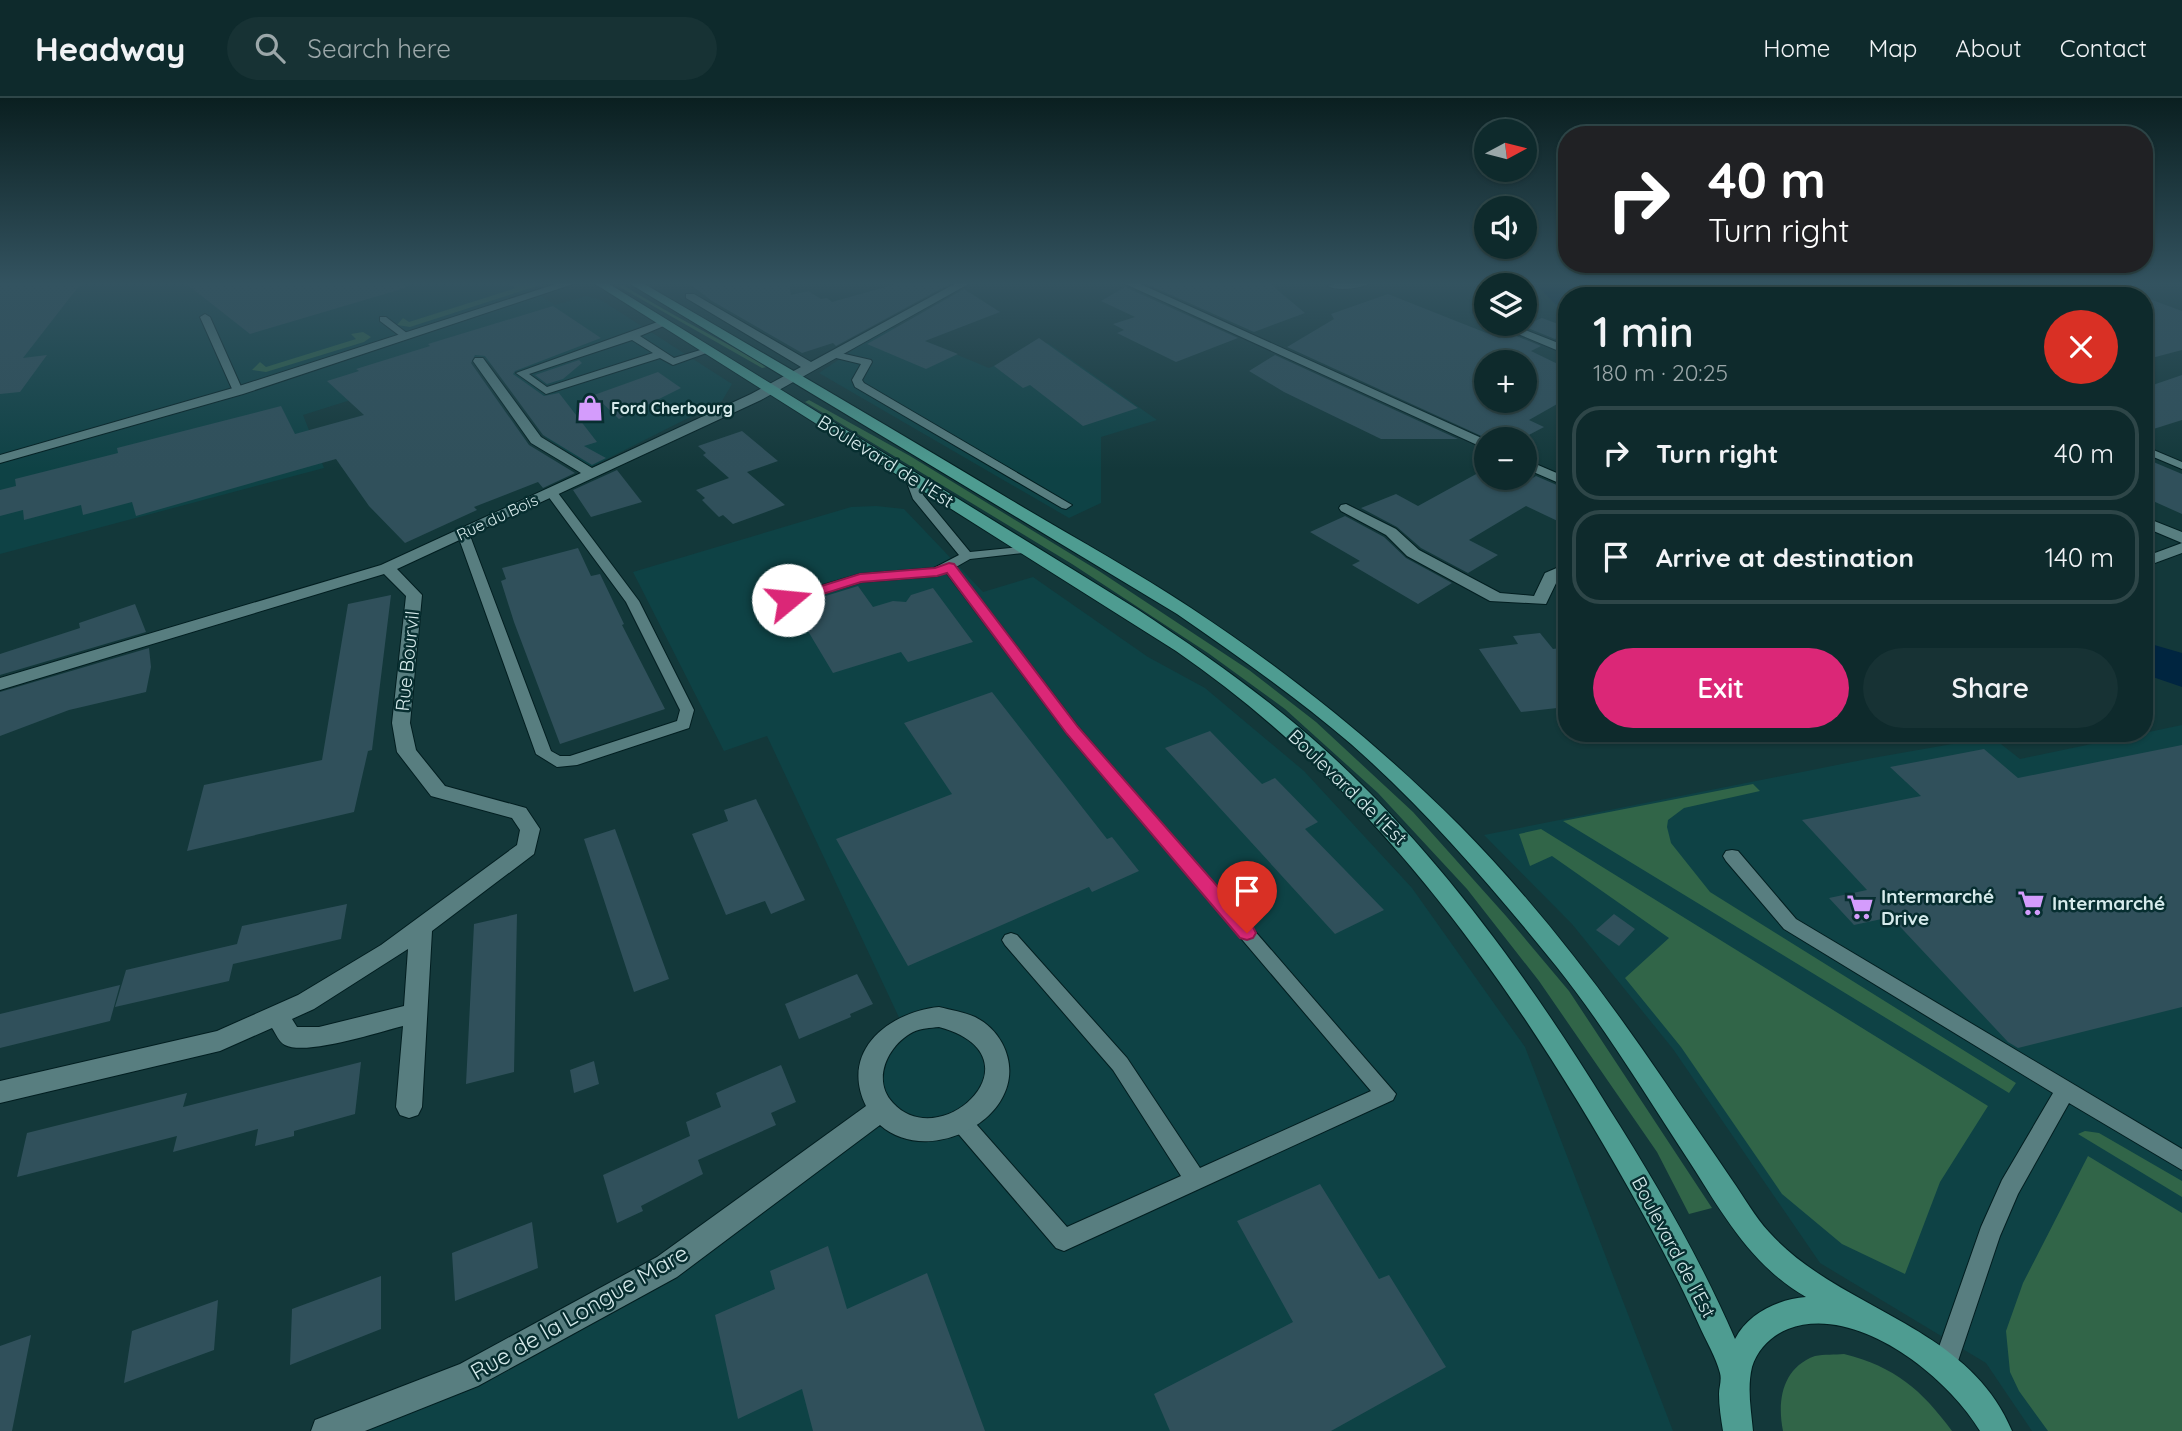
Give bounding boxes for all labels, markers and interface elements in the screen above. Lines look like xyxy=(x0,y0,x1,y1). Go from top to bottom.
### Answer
search box xyxy=(227,17,717,80)
text: Headway xyxy=(35,28,185,69)
icon: search xyxy=(251,29,289,67)
text: Search here xyxy=(307,32,451,65)
text: Home xyxy=(1763,33,1830,63)
text: Map xyxy=(1868,33,1917,63)
text: About xyxy=(1955,33,2022,63)
text: Contact xyxy=(2060,33,2147,63)
north arrow xyxy=(1474,119,1536,182)
map controls xyxy=(1474,119,1537,490)
text: 40 m xyxy=(1708,149,1826,210)
icon: right xyxy=(1593,154,1684,245)
button: sound xyxy=(1474,196,1537,259)
text: Turn right xyxy=(1708,210,1849,250)
button: layers xyxy=(1474,273,1537,336)
text: 1 min xyxy=(1593,305,1694,358)
button: close xyxy=(2044,310,2118,384)
button: + xyxy=(1474,350,1537,413)
text: 180 m · 20:25 xyxy=(1593,358,1728,387)
shop icon: Ford Cherbourg xyxy=(575,393,605,423)
place label: Ford Cherbourg xyxy=(611,398,733,418)
street label: Boulevard de l'Est xyxy=(813,409,959,513)
button: − xyxy=(1474,427,1537,490)
icon: right xyxy=(1597,434,1635,472)
text: Turn right xyxy=(1656,437,1778,470)
text: 40 m xyxy=(2054,437,2114,470)
street label: Rue du Bois xyxy=(453,489,541,545)
icon: arrive xyxy=(1597,538,1635,576)
text: Arrive at destination xyxy=(1656,541,1914,574)
text: 140 m xyxy=(2045,541,2114,574)
position arrow xyxy=(751,563,825,637)
street label: Rue Bourvil xyxy=(390,610,424,712)
button: Exit xyxy=(1593,648,1849,728)
button: Share xyxy=(1863,648,2118,728)
street label: Boulevard de l'Est xyxy=(1283,724,1413,850)
pin xyxy=(1217,861,1277,933)
icon: arrive xyxy=(1228,872,1266,910)
place label: Intermarché Drive xyxy=(1881,884,1994,930)
supermarket icon: Intermarché xyxy=(2016,888,2046,918)
place label: Intermarché xyxy=(2052,891,2165,915)
supermarket icon: Intermarché Drive xyxy=(1845,892,1875,922)
street label: Boulevard de l'Est xyxy=(1627,1172,1721,1322)
street label: Rue de la Longue Mare xyxy=(465,1238,693,1386)

